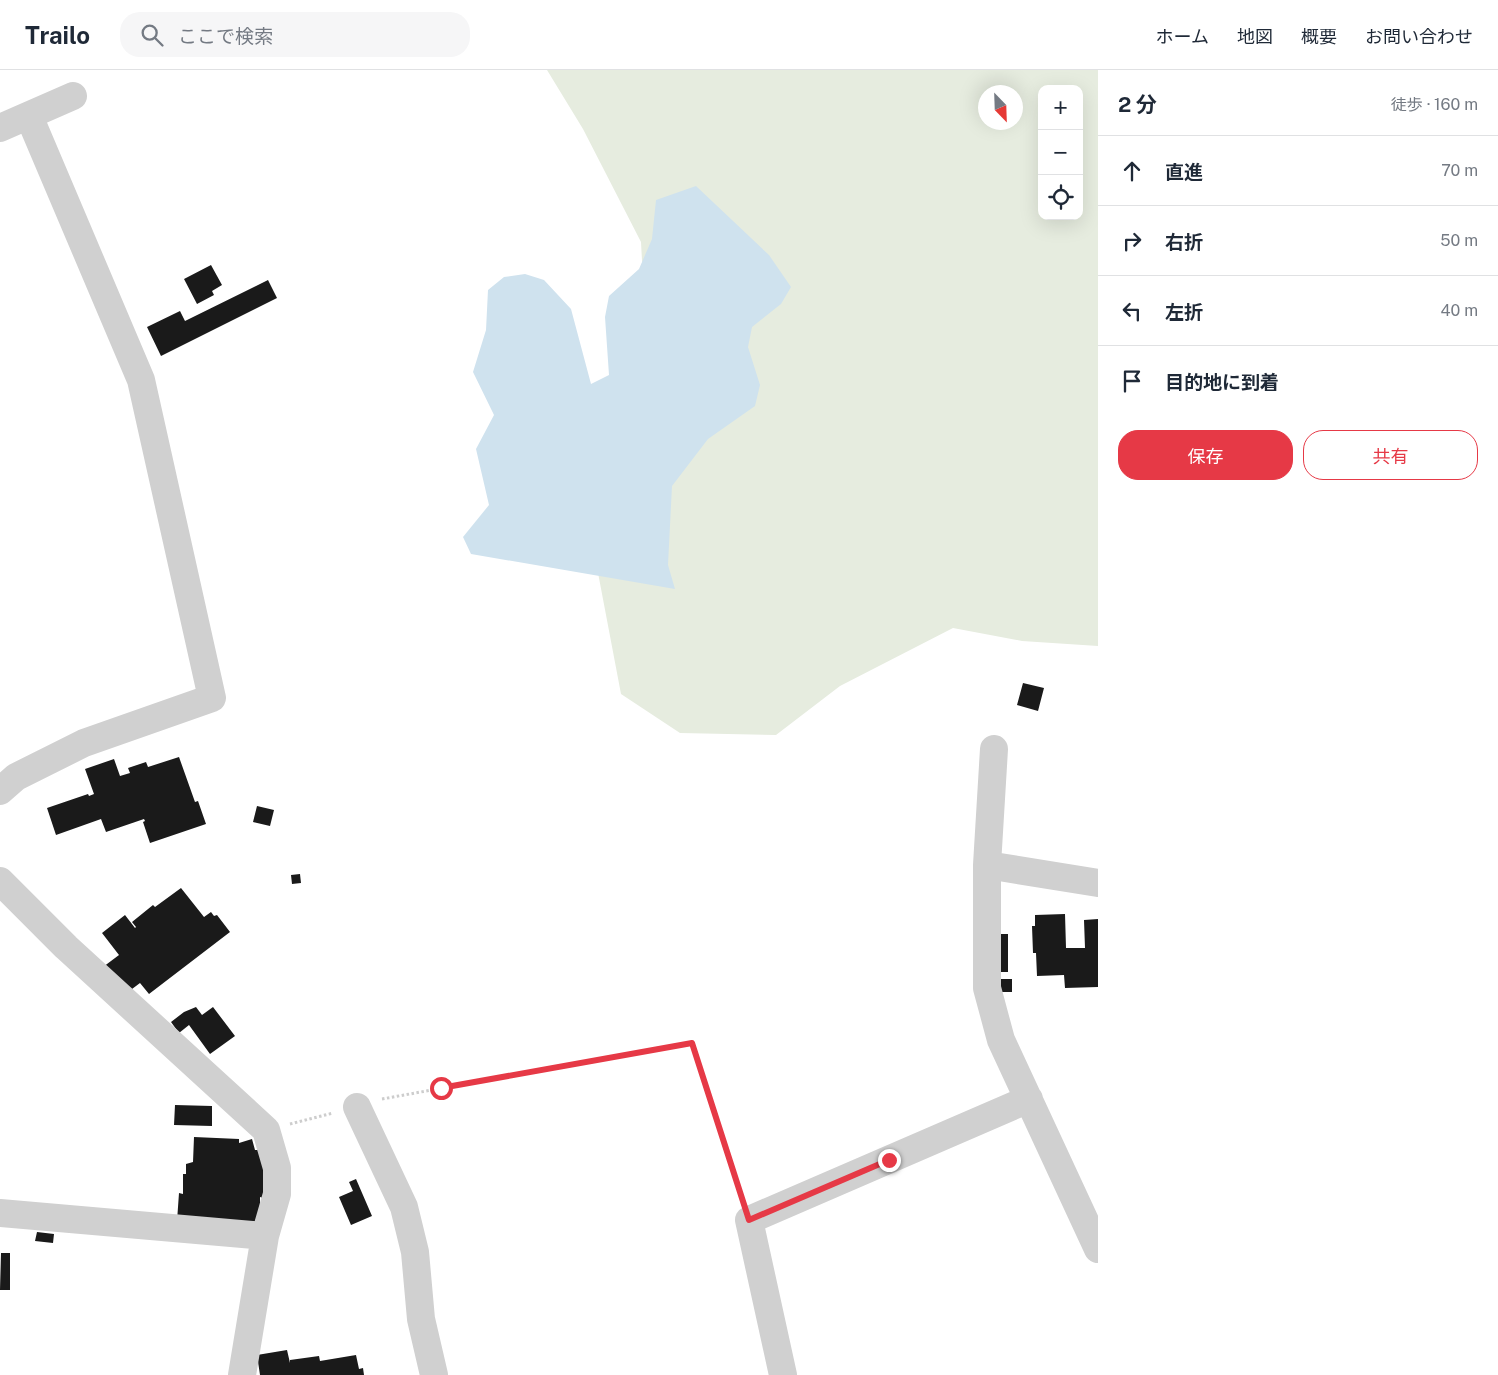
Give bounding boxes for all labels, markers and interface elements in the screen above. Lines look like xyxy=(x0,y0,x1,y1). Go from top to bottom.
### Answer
search box xyxy=(120,12,470,57)
text: Trailo xyxy=(25,21,90,49)
icon: search xyxy=(138,21,166,49)
text: ここで検索 xyxy=(178,25,273,47)
text: ホーム xyxy=(1156,26,1209,47)
text: 地図 xyxy=(1237,26,1273,47)
text: 概要 xyxy=(1301,26,1337,47)
text: お問い合わせ xyxy=(1365,26,1473,47)
north arrow xyxy=(978,85,1023,130)
map controls xyxy=(1038,85,1083,220)
button: + xyxy=(1038,85,1083,130)
text: 2 分 xyxy=(1118,92,1157,117)
text: 徒歩 · 160 m xyxy=(1391,95,1478,114)
button: − xyxy=(1038,130,1083,175)
icon: ahead xyxy=(1118,157,1146,185)
text: 直進 xyxy=(1165,161,1203,183)
text: 70 m xyxy=(1441,161,1478,180)
button: locate xyxy=(1038,175,1083,220)
icon: right xyxy=(1118,227,1146,255)
text: 右折 xyxy=(1165,231,1203,253)
text: 50 m xyxy=(1440,231,1478,250)
icon: left xyxy=(1118,297,1146,325)
text: 左折 xyxy=(1165,301,1203,323)
text: 40 m xyxy=(1440,301,1478,320)
icon: arrive xyxy=(1118,367,1146,395)
text: 目的地に到着 xyxy=(1165,371,1279,393)
button: 保存 xyxy=(1118,430,1293,480)
button: 共有 xyxy=(1303,430,1478,480)
route start xyxy=(430,1077,453,1100)
route end xyxy=(878,1149,901,1172)

